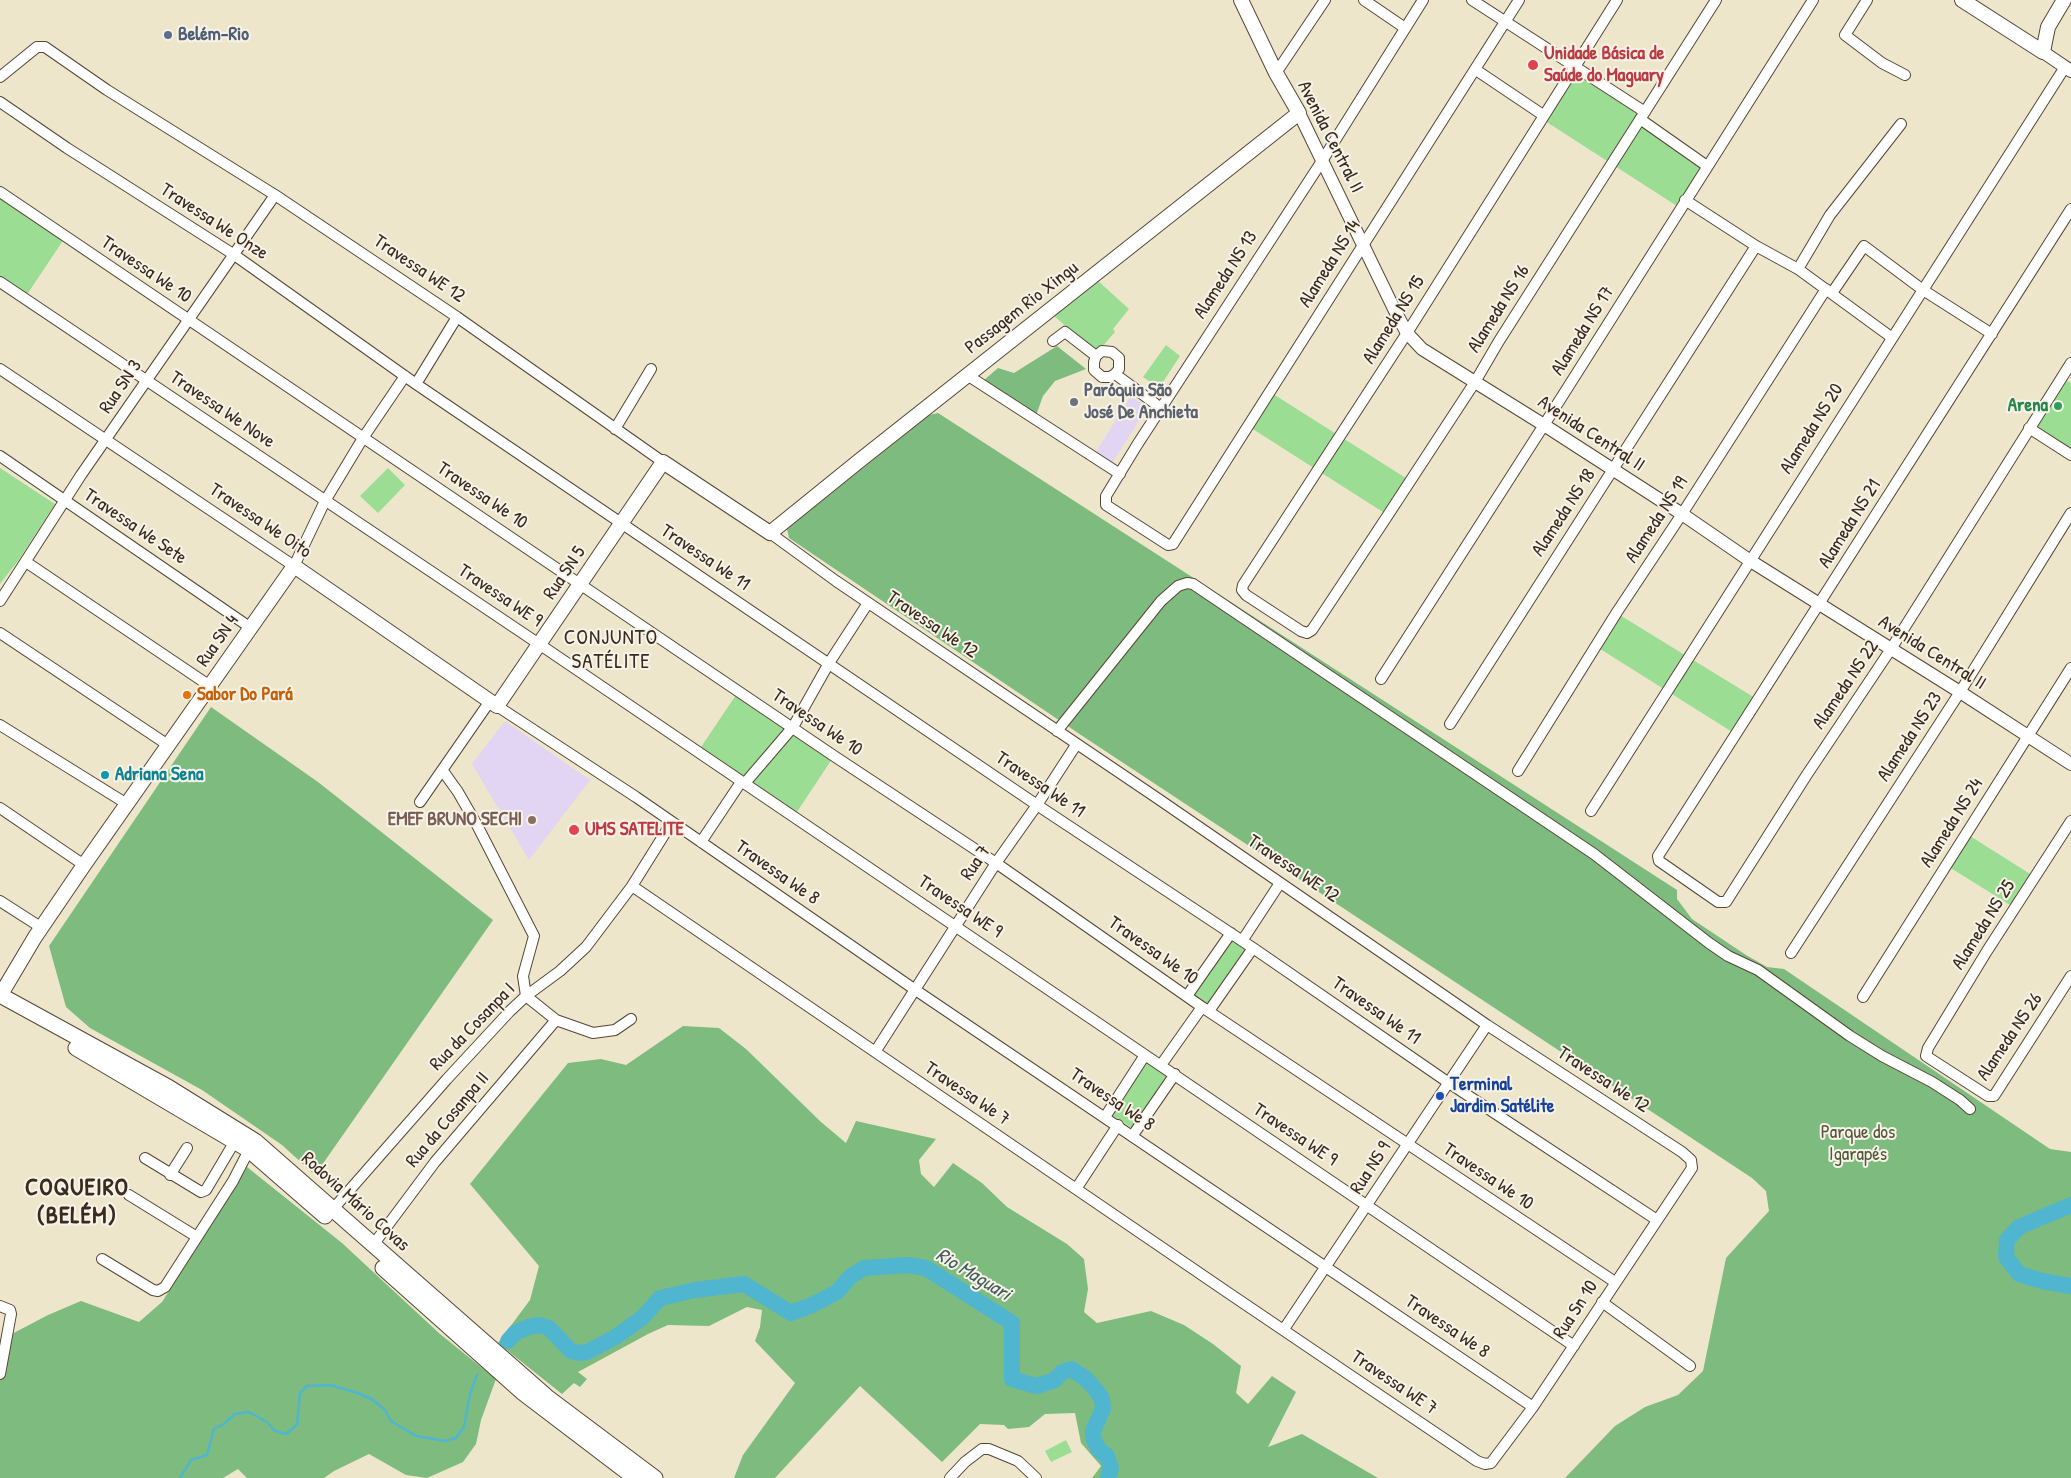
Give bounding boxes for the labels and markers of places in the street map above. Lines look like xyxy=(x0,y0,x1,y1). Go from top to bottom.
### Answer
place label: Belém-Rio xyxy=(178,24,249,46)
marker: Belém-Rio xyxy=(162,29,174,41)
place label: Unidade Básica de Saúde do Maguary xyxy=(1544,43,1664,87)
marker: Unidade Básica de Saúde do Maguary xyxy=(1526,58,1540,72)
place label: Paróquia São José De Anchieta xyxy=(1084,380,1198,424)
place label: Arena xyxy=(2008,395,2048,417)
marker: Paróquia São José De Anchieta xyxy=(1068,396,1080,408)
marker: Arena xyxy=(2052,400,2064,412)
place label: Sabor Do Pará xyxy=(197,684,293,706)
marker: Sabor Do Pará xyxy=(181,689,193,701)
place label: Adriana Sena xyxy=(115,764,203,786)
marker: Adriana Sena xyxy=(99,769,111,781)
place label: EMEF BRUNO SECHI xyxy=(388,809,522,831)
marker: EMEF BRUNO SECHI xyxy=(526,814,538,826)
place label: UMS SATELITE xyxy=(585,819,684,841)
marker: UMS SATELITE xyxy=(567,823,581,837)
place label: Terminal Jardim Satélite xyxy=(1450,1074,1554,1118)
marker: Terminal Jardim Satélite xyxy=(1434,1090,1446,1102)

